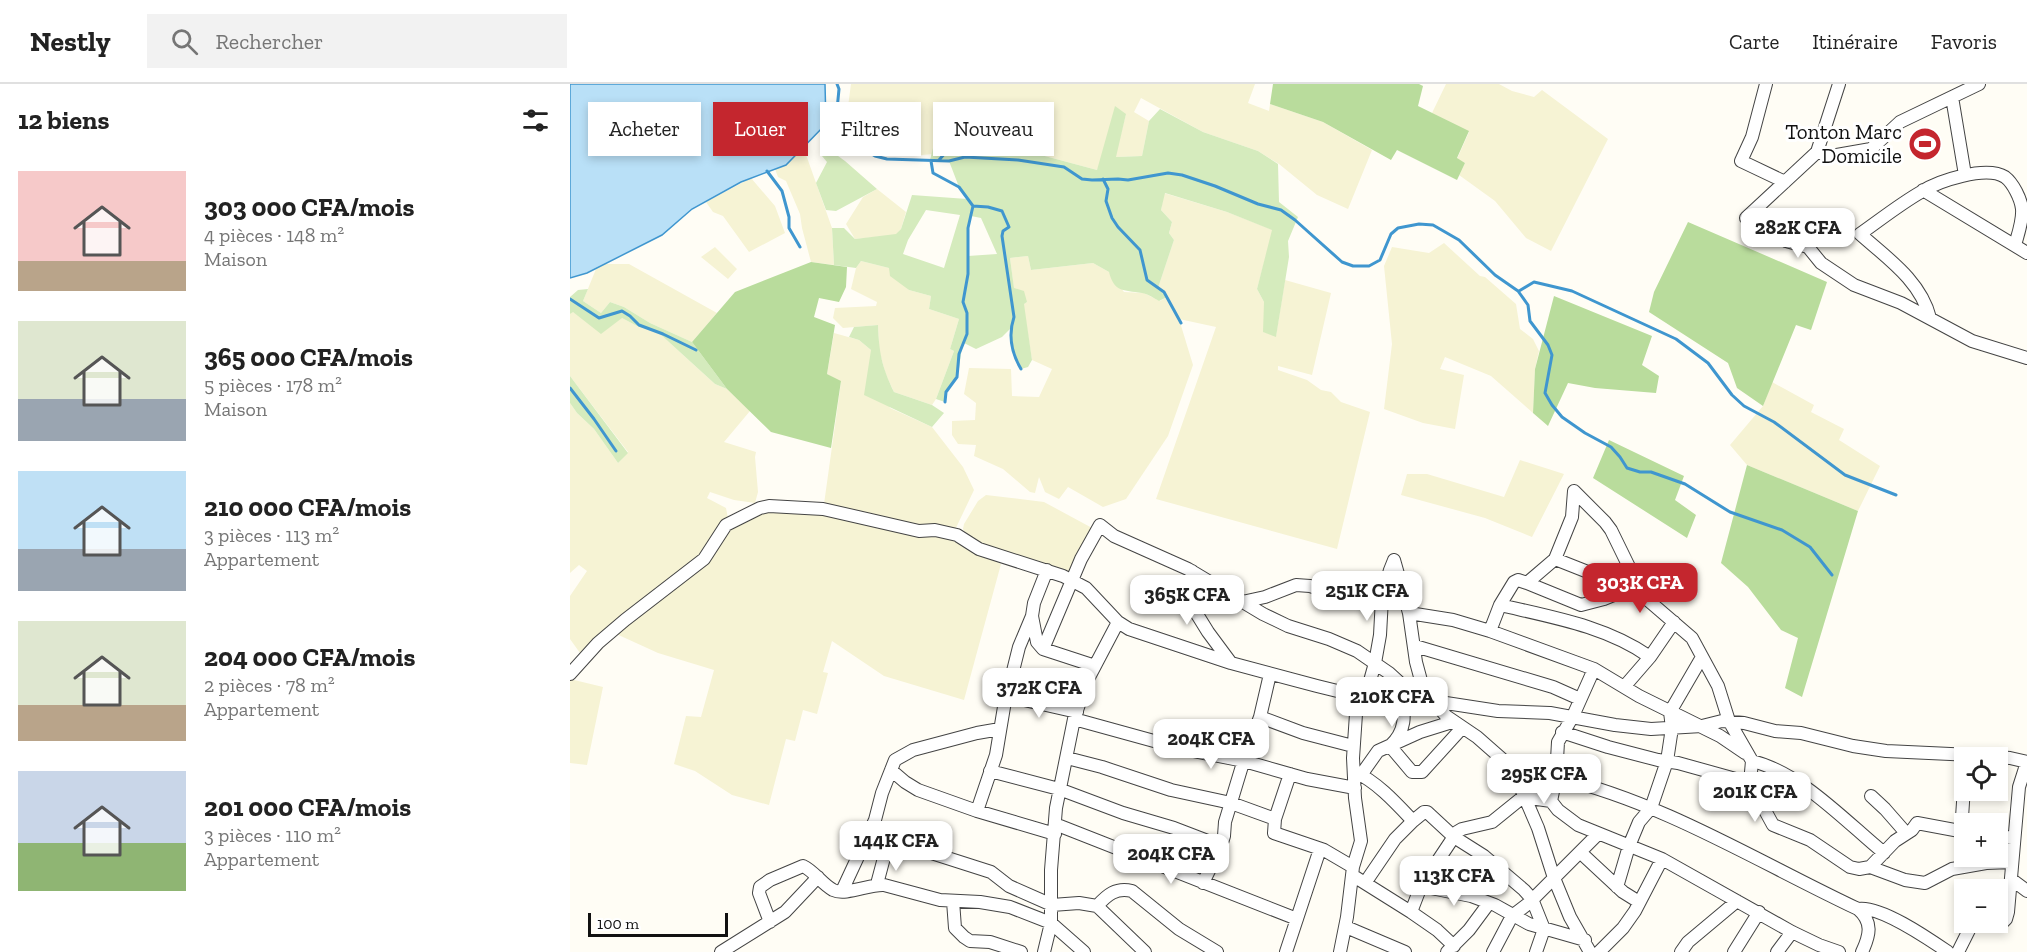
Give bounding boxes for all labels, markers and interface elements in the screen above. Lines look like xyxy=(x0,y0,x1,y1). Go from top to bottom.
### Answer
search box xyxy=(147,14,567,68)
text: Nestly xyxy=(30,25,111,58)
icon: search xyxy=(168,25,201,58)
text: Rechercher xyxy=(216,28,323,55)
text: Carte xyxy=(1729,29,1779,54)
text: Itinéraire xyxy=(1812,29,1898,54)
text: Favoris xyxy=(1931,29,1997,54)
chip: Acheter xyxy=(588,102,701,156)
chip: Louer xyxy=(713,102,808,156)
chip: Filtres xyxy=(820,102,921,156)
chip: Nouveau xyxy=(933,102,1054,156)
text: 12 biens xyxy=(18,104,109,136)
icon: filters xyxy=(519,104,552,137)
place label: Tonton Marc Domicile xyxy=(1785,119,1902,168)
sports icon: Tonton Marc Domicile xyxy=(1907,126,1943,162)
text: 303 000 CFA/mois xyxy=(204,191,414,223)
icon: home xyxy=(66,195,138,267)
pin: 282K CFA xyxy=(1736,208,1860,259)
text: 282K CFA xyxy=(1755,215,1841,239)
text: 4 pièces · 148 m² xyxy=(204,223,344,247)
text: Maison xyxy=(204,247,267,271)
text: 365 000 CFA/mois xyxy=(204,341,413,373)
icon: home xyxy=(66,345,138,417)
text: 5 pièces · 178 m² xyxy=(204,373,342,397)
text: Maison xyxy=(204,397,267,421)
text: 210 000 CFA/mois xyxy=(204,491,411,523)
icon: home xyxy=(66,495,138,567)
text: 3 pièces · 113 m² xyxy=(204,523,339,547)
text: Appartement xyxy=(204,547,319,571)
pin: 303K CFA xyxy=(1578,563,1702,614)
text: 303K CFA xyxy=(1597,570,1683,594)
pin: 251K CFA xyxy=(1305,571,1429,622)
pin: 365K CFA xyxy=(1125,575,1249,626)
text: 251K CFA xyxy=(1325,578,1409,602)
text: 365K CFA xyxy=(1144,582,1230,606)
text: 204 000 CFA/mois xyxy=(204,641,415,673)
icon: home xyxy=(66,645,138,717)
pin: 372K CFA xyxy=(977,668,1101,719)
text: 2 pièces · 78 m² xyxy=(204,673,335,697)
text: 372K CFA xyxy=(996,675,1082,699)
pin: 210K CFA xyxy=(1330,677,1454,728)
text: 210K CFA xyxy=(1350,684,1434,708)
text: Appartement xyxy=(204,697,319,721)
pin: 204K CFA xyxy=(1149,719,1273,770)
text: 204K CFA xyxy=(1167,726,1255,750)
map controls xyxy=(1954,747,2008,933)
button: locate xyxy=(1954,747,2008,801)
pin: 295K CFA xyxy=(1482,754,1606,805)
text: 295K CFA xyxy=(1501,761,1587,785)
pin: 201K CFA xyxy=(1693,772,1817,823)
text: 201K CFA xyxy=(1713,779,1797,803)
text: 201 000 CFA/mois xyxy=(204,791,411,823)
icon: home xyxy=(66,795,138,867)
button: + xyxy=(1954,813,2008,867)
pin: 144K CFA xyxy=(834,821,958,872)
text: 3 pièces · 110 m² xyxy=(204,823,341,847)
text: 144K CFA xyxy=(854,828,938,852)
pin: 204K CFA xyxy=(1109,834,1233,885)
text: 204K CFA xyxy=(1127,841,1215,865)
text: Appartement xyxy=(204,847,319,871)
pin: 113K CFA xyxy=(1392,856,1516,907)
text: 113K CFA xyxy=(1414,863,1494,887)
button: − xyxy=(1954,879,2008,933)
scale bar xyxy=(588,910,728,938)
text: 100 m xyxy=(597,914,639,933)

